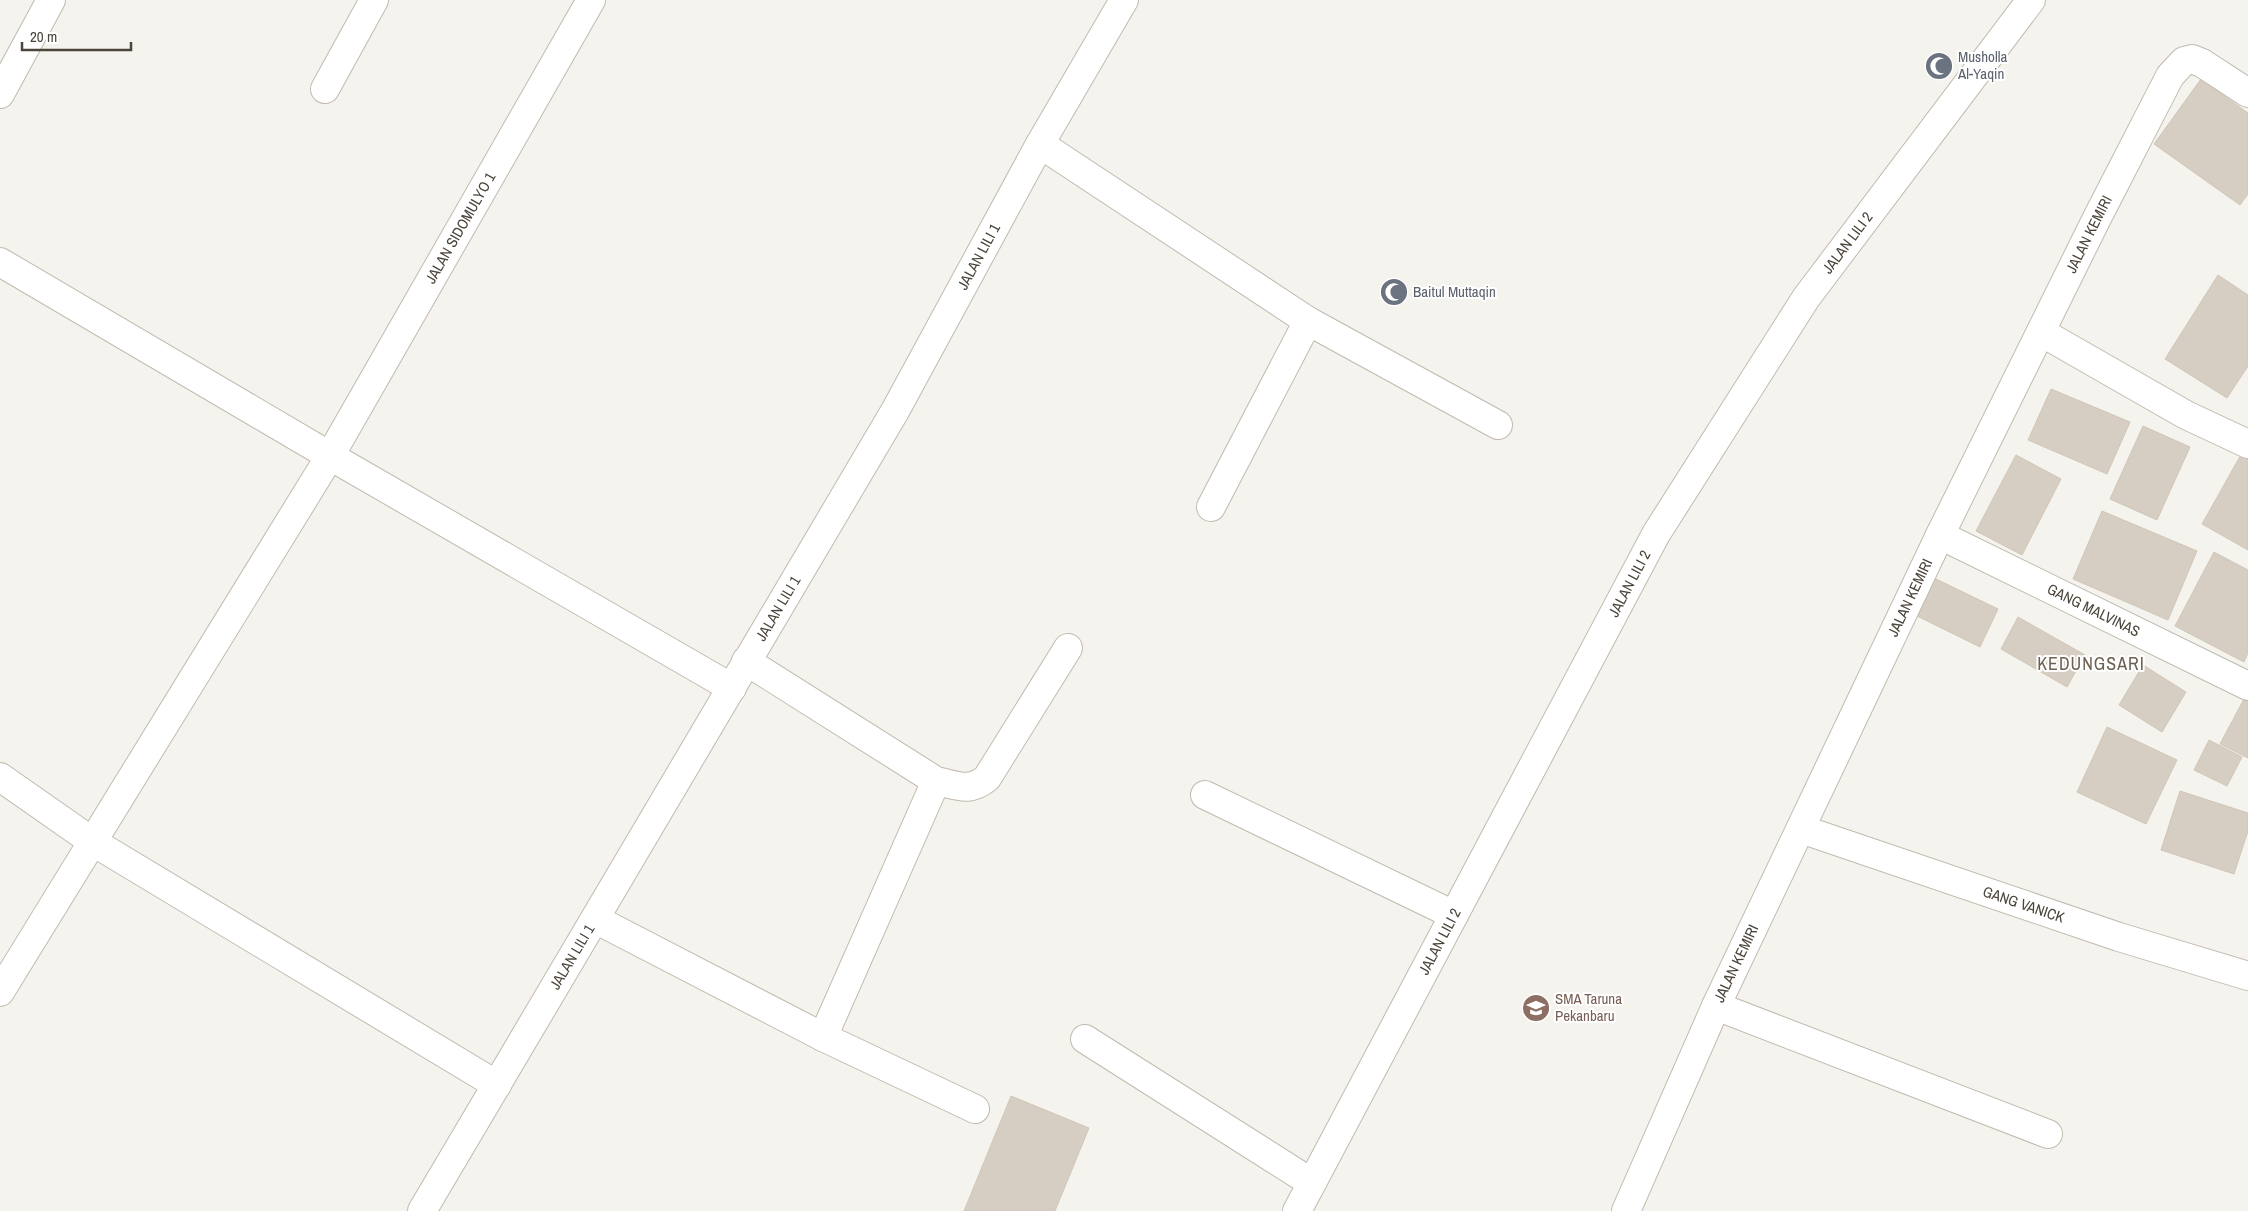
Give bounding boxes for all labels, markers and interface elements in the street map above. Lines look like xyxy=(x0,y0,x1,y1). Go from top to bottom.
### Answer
scale bar xyxy=(22,20,131,52)
text: 20 m xyxy=(30,26,57,47)
place label: Musholla Al-Yaqin xyxy=(1957,46,2007,84)
mosque icon: Musholla Al-Yaqin xyxy=(1924,51,1954,81)
street label: JALAN SIDOMULYO 1 xyxy=(420,168,500,287)
street label: JALAN KEMIRI xyxy=(2060,192,2117,276)
street label: JALAN LILI 2 xyxy=(1817,207,1878,278)
street label: JALAN LILI 1 xyxy=(952,219,1005,293)
mosque icon: Baitul Muttaqin xyxy=(1379,277,1409,307)
place label: Baitul Muttaqin xyxy=(1413,281,1496,302)
street label: JALAN LILI 2 xyxy=(1603,546,1656,620)
street label: JALAN KEMIRI xyxy=(1882,555,1937,640)
street label: JALAN LILI 1 xyxy=(750,571,805,645)
street label: GANG MALVINAS xyxy=(2044,578,2144,642)
district label: KEDUNGSARI xyxy=(2037,651,2145,676)
street label: GANG VANICK xyxy=(1980,881,2068,928)
street label: JALAN LILI 2 xyxy=(1413,904,1466,978)
street label: JALAN LILI 1 xyxy=(544,920,599,993)
street label: JALAN KEMIRI xyxy=(1708,921,1763,1006)
place label: SMA Taruna Pekanbaru xyxy=(1555,988,1622,1026)
school or university icon: SMA Taruna Pekanbaru xyxy=(1521,993,1551,1023)

